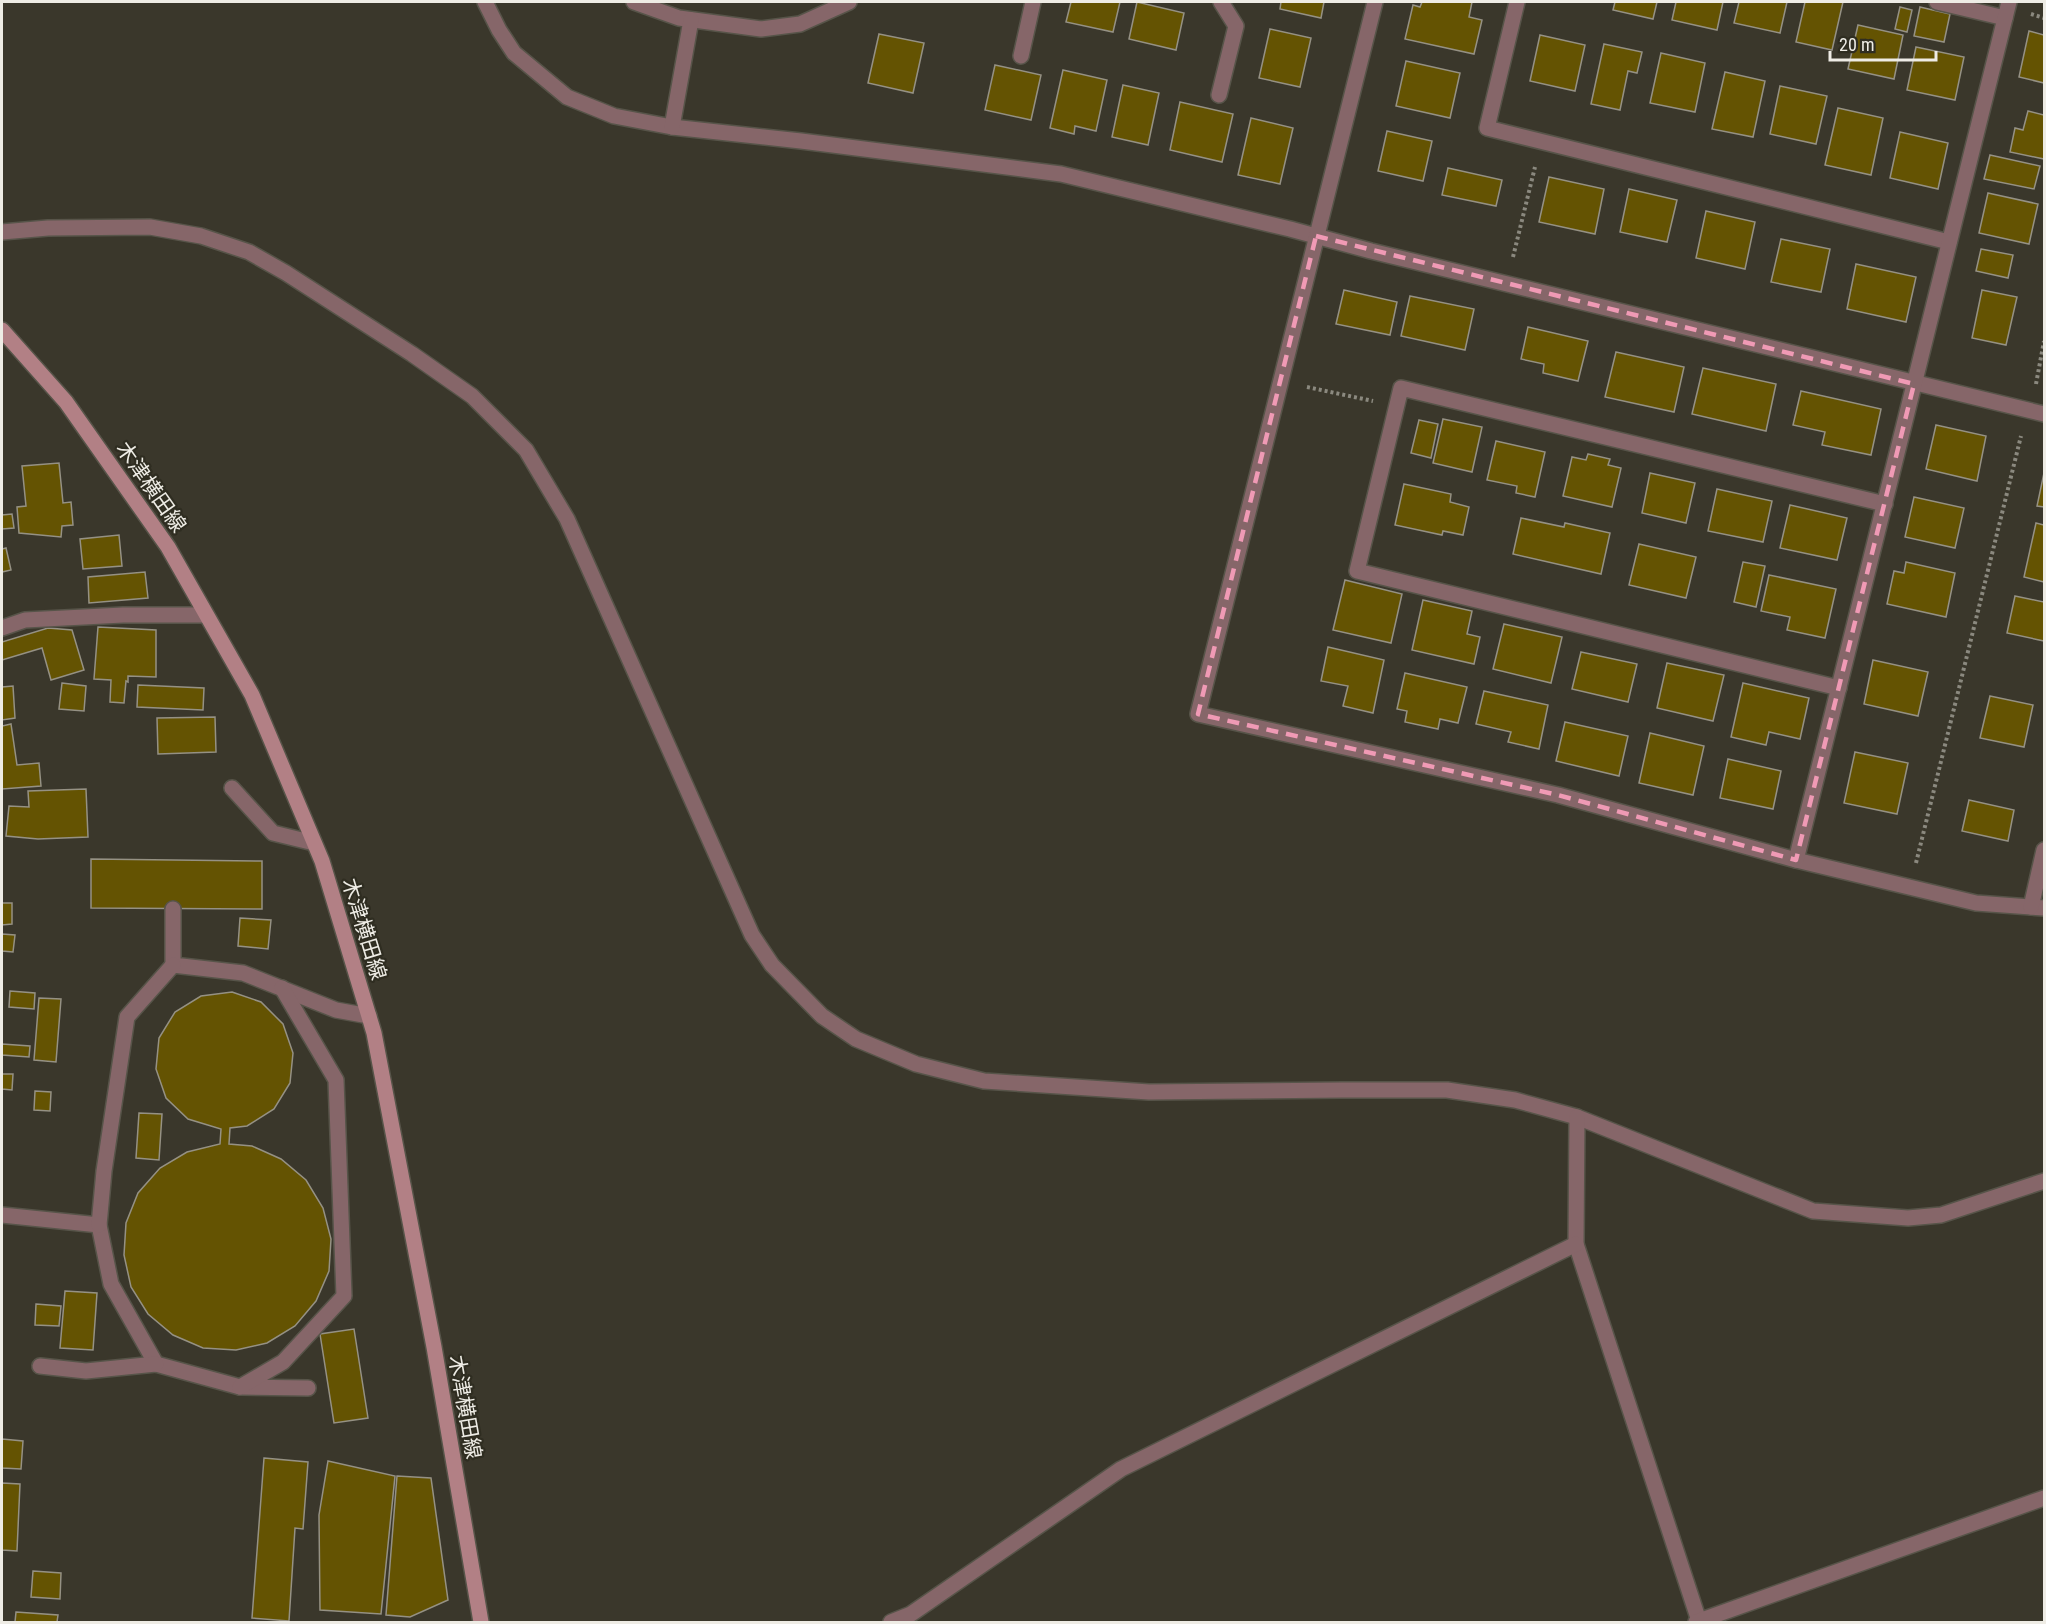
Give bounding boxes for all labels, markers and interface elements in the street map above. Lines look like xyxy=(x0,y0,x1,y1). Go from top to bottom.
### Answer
scale bar xyxy=(1830,24,1936,62)
text: 20 m xyxy=(1839,34,1874,55)
street label: 木津横田線 xyxy=(111,437,191,537)
street label: 木津横田線 xyxy=(337,875,391,983)
street label: 木津横田線 xyxy=(444,1353,486,1461)

